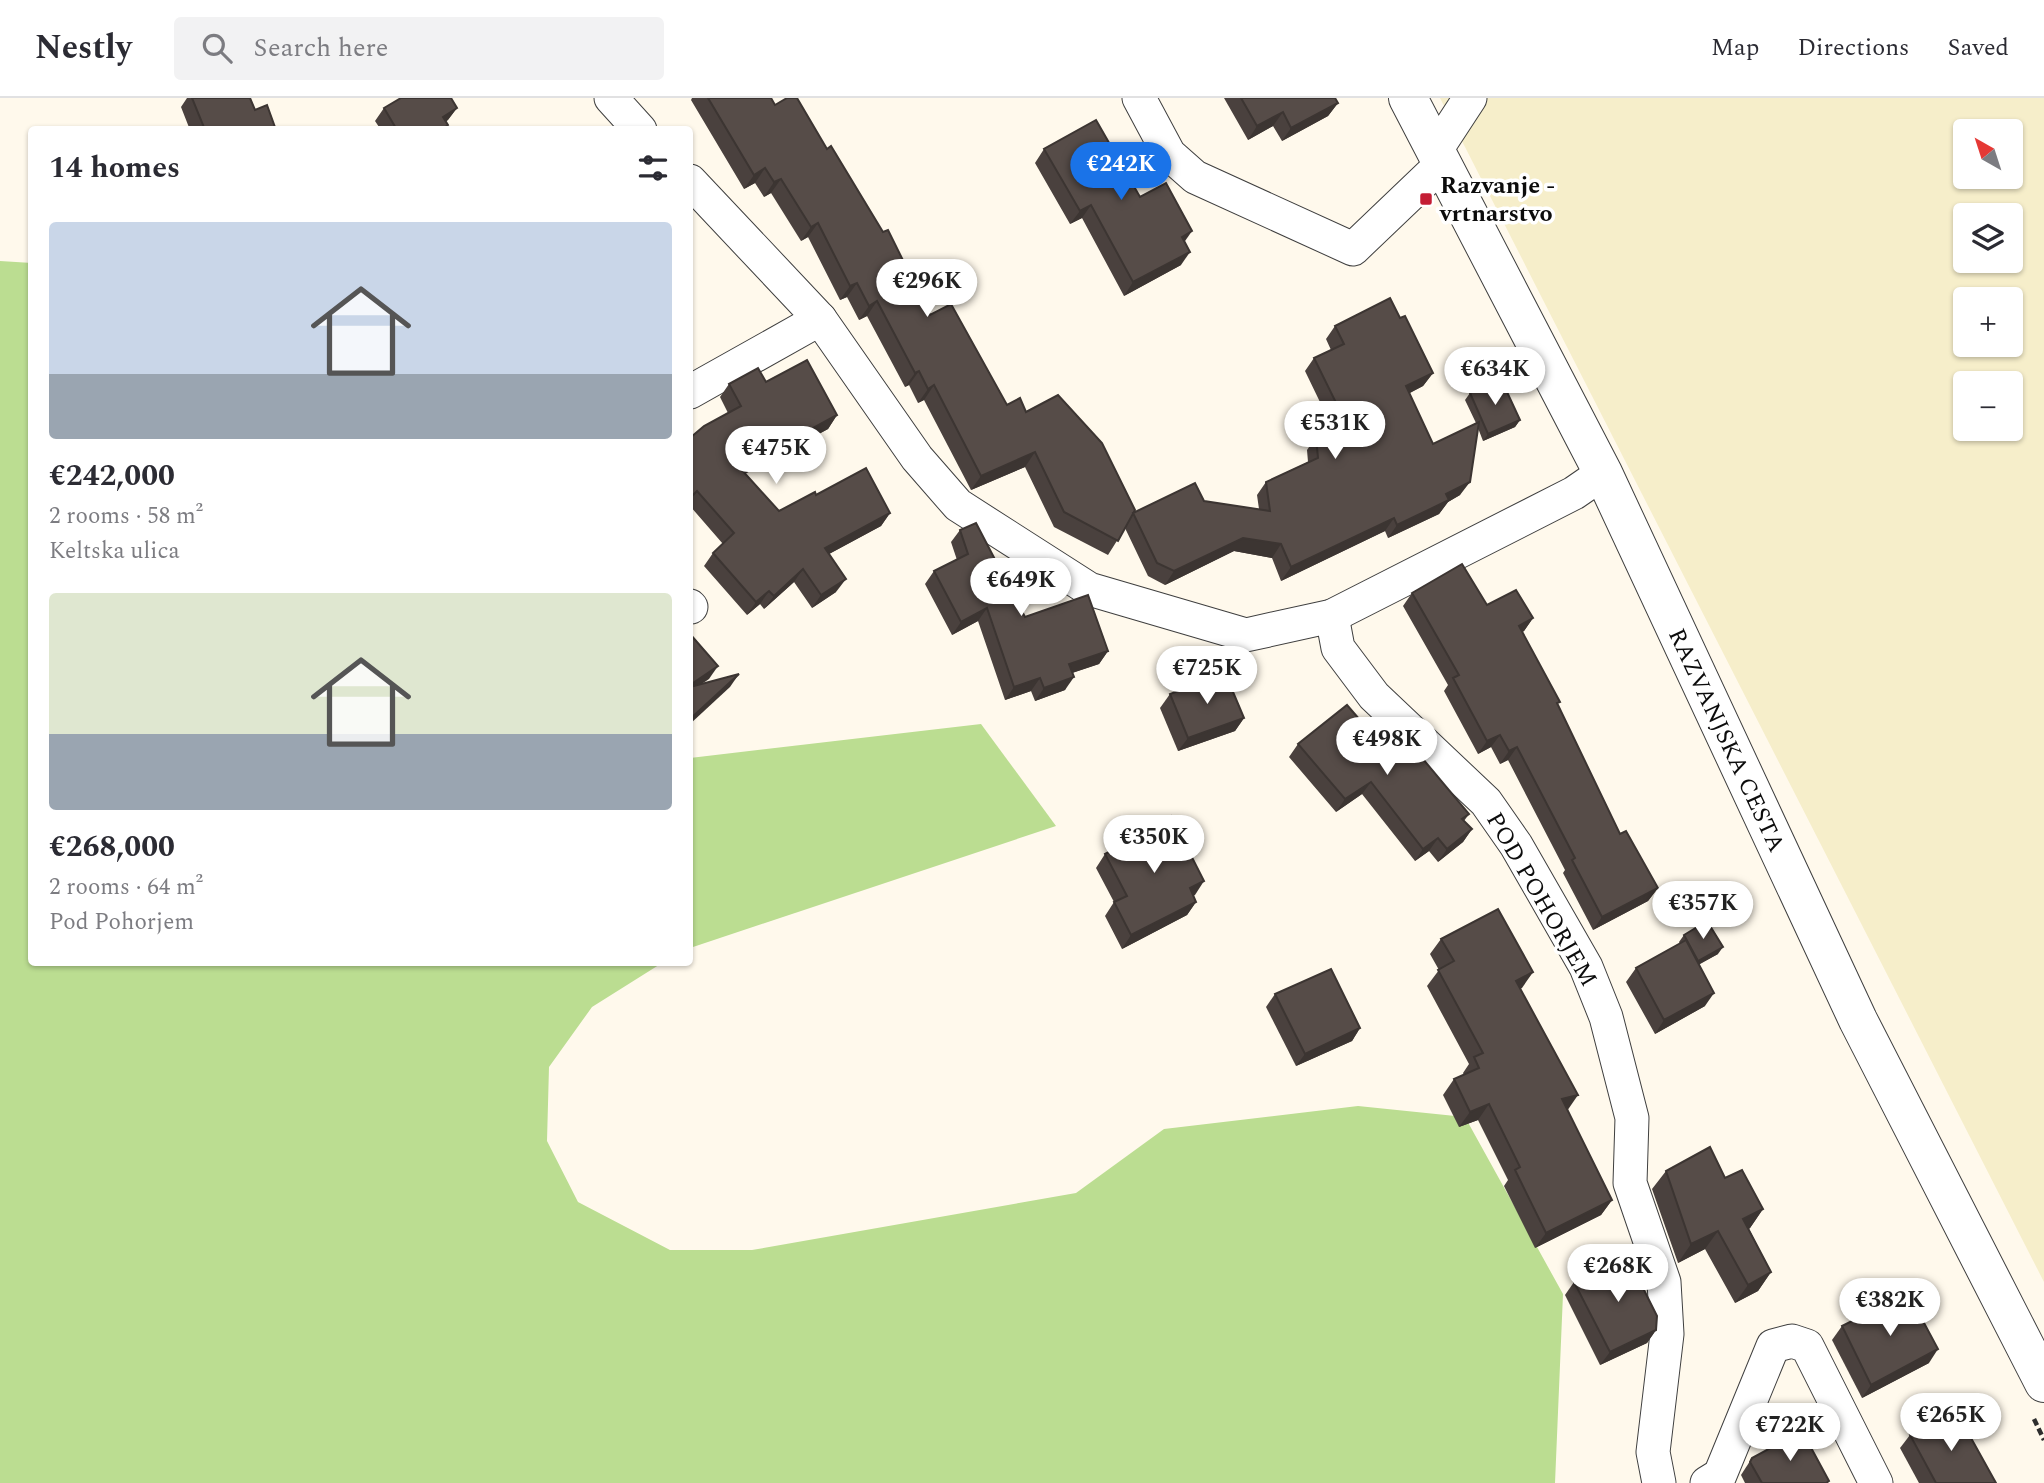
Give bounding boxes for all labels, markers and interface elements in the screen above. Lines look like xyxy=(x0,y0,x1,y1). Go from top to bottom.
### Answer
search box xyxy=(174,17,664,80)
text: Nestly xyxy=(35,23,132,73)
text: Search here xyxy=(254,28,388,68)
icon: search xyxy=(198,29,236,67)
text: Map xyxy=(1711,30,1759,66)
text: Directions xyxy=(1797,30,1909,66)
text: Saved xyxy=(1947,30,2009,66)
north arrow xyxy=(1953,119,2023,189)
map controls xyxy=(1953,119,2023,441)
pin: €242K xyxy=(1072,142,1170,202)
text: 14 homes xyxy=(49,145,180,191)
text: €242K xyxy=(1086,147,1156,182)
icon: filters xyxy=(634,149,672,187)
place label: Razvanje - vrtnarstvo xyxy=(1439,168,1555,232)
marker: Razvanje - vrtnarstvo xyxy=(1418,191,1434,207)
button: layers xyxy=(1953,203,2023,273)
pin: €296K xyxy=(878,260,976,319)
text: €296K xyxy=(892,264,962,299)
icon: home xyxy=(298,268,424,394)
button: + xyxy=(1953,287,2023,357)
pin: €634K xyxy=(1446,348,1544,407)
text: €634K xyxy=(1460,352,1530,387)
button: − xyxy=(1953,371,2023,441)
pin: €531K xyxy=(1286,402,1384,461)
text: €531K xyxy=(1300,406,1370,441)
pin: €475K xyxy=(727,426,825,486)
text: €475K xyxy=(741,431,811,466)
text: €242,000 xyxy=(49,453,175,499)
text: 2 rooms · 58 m² xyxy=(49,499,203,534)
text: Keltska ulica xyxy=(49,534,180,569)
pin: €649K xyxy=(972,559,1070,618)
text: €649K xyxy=(986,563,1056,598)
street label: RAZVANJSKA CESTA xyxy=(1658,622,1794,859)
icon: home xyxy=(298,639,424,765)
pin: €725K xyxy=(1158,646,1256,706)
text: €725K xyxy=(1172,651,1242,686)
pin: €498K xyxy=(1338,718,1436,777)
text: €498K xyxy=(1352,722,1422,757)
street label: POD POHORJEM xyxy=(1476,805,1606,994)
pin: €350K xyxy=(1105,816,1203,875)
text: €350K xyxy=(1119,820,1189,855)
text: €268,000 xyxy=(49,824,175,870)
text: 2 rooms · 64 m² xyxy=(49,870,203,905)
pin: €357K xyxy=(1654,882,1752,941)
text: €357K xyxy=(1668,886,1738,921)
text: Pod Pohorjem xyxy=(49,905,194,940)
pin: €268K xyxy=(1569,1244,1667,1304)
text: €268K xyxy=(1583,1249,1653,1284)
pin: €382K xyxy=(1841,1278,1939,1338)
text: €382K xyxy=(1855,1283,1925,1318)
pin: €265K xyxy=(1902,1394,2000,1453)
text: €265K xyxy=(1916,1398,1986,1433)
pin: €722K xyxy=(1741,1404,1839,1463)
text: €722K xyxy=(1755,1408,1825,1443)

